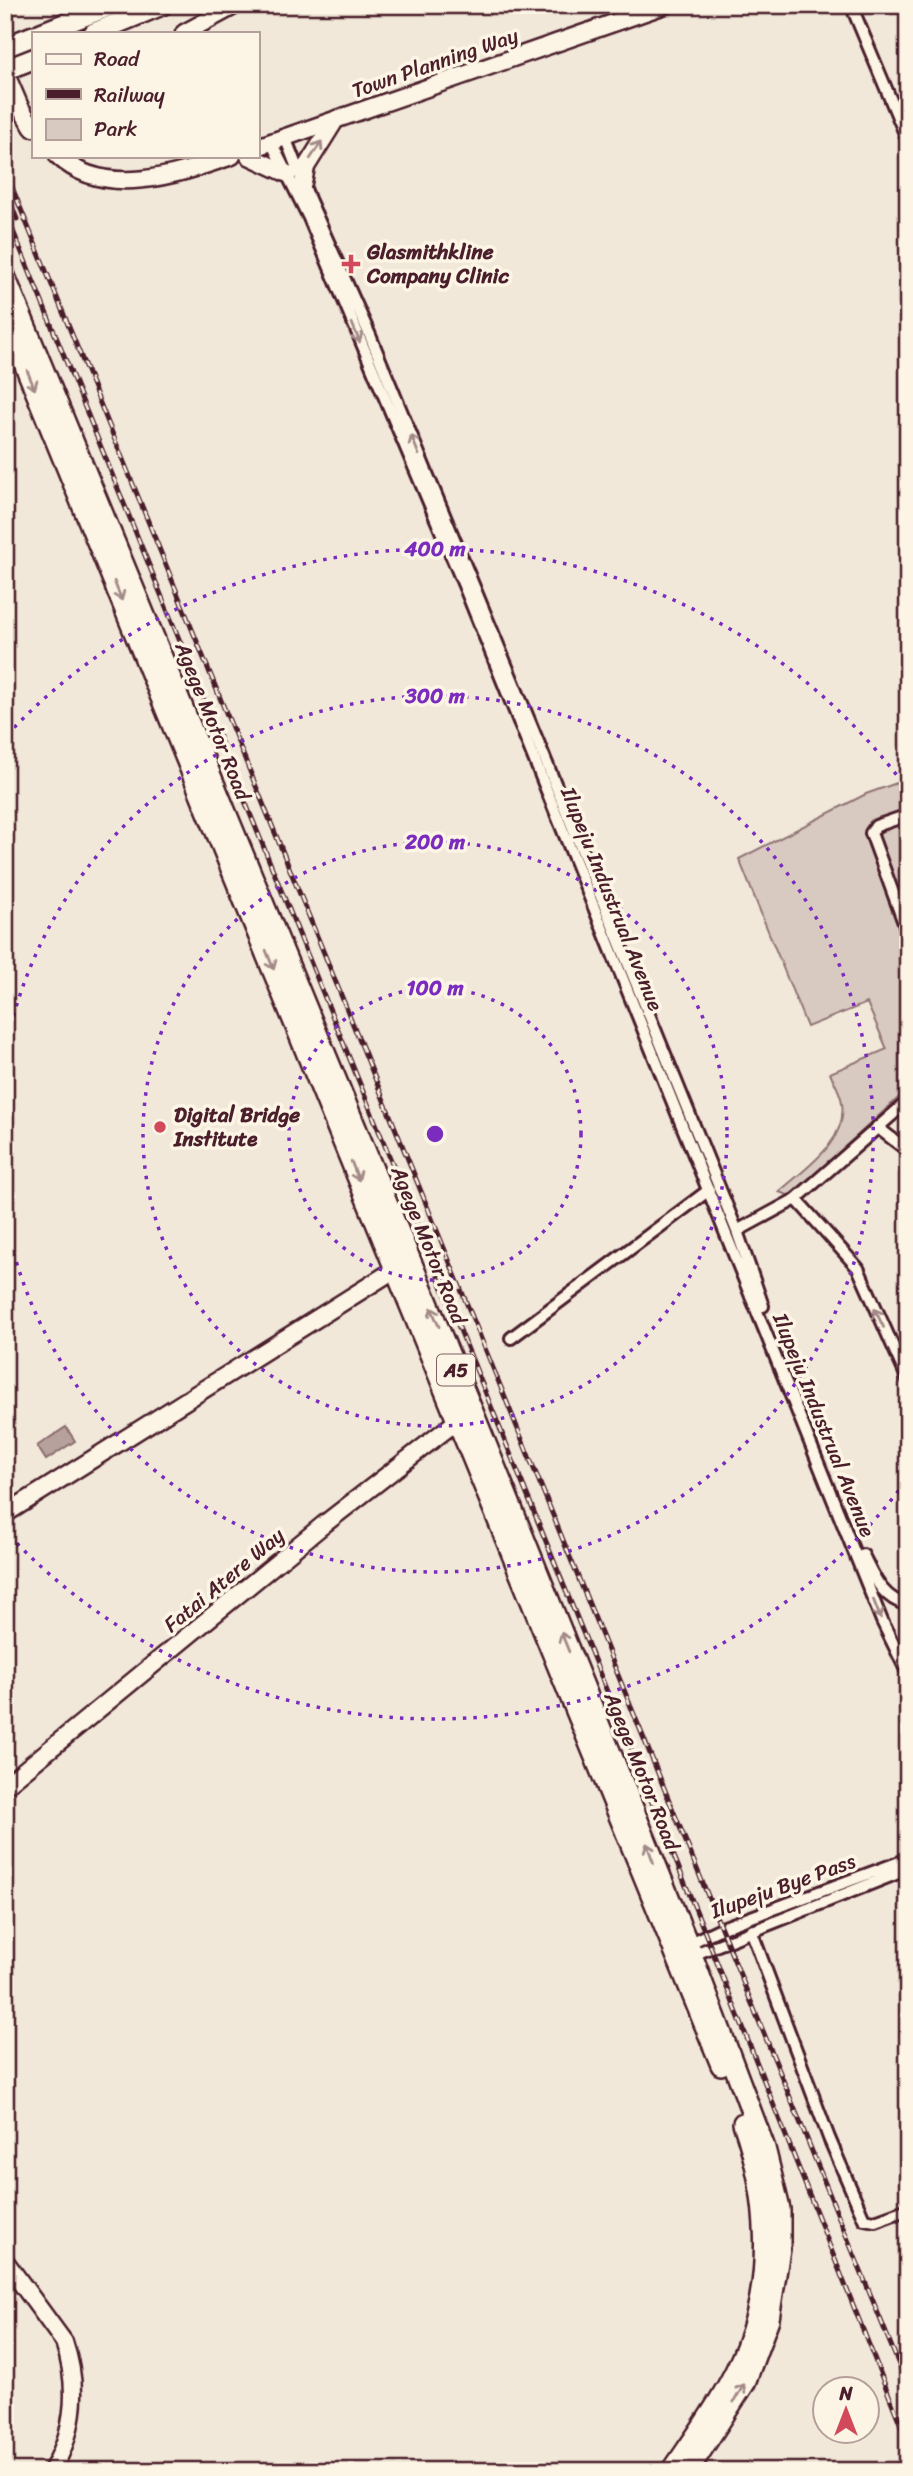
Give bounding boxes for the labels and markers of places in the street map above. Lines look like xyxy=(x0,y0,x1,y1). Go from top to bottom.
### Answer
place label: Glasmithkline Company Clinic xyxy=(366,233,509,295)
marker: Glasmithkline Company Clinic xyxy=(341,254,361,274)
place label: Digital Bridge Institute xyxy=(173,1096,300,1158)
marker: Digital Bridge Institute xyxy=(152,1119,168,1135)
centre of rings xyxy=(423,1122,447,1146)

